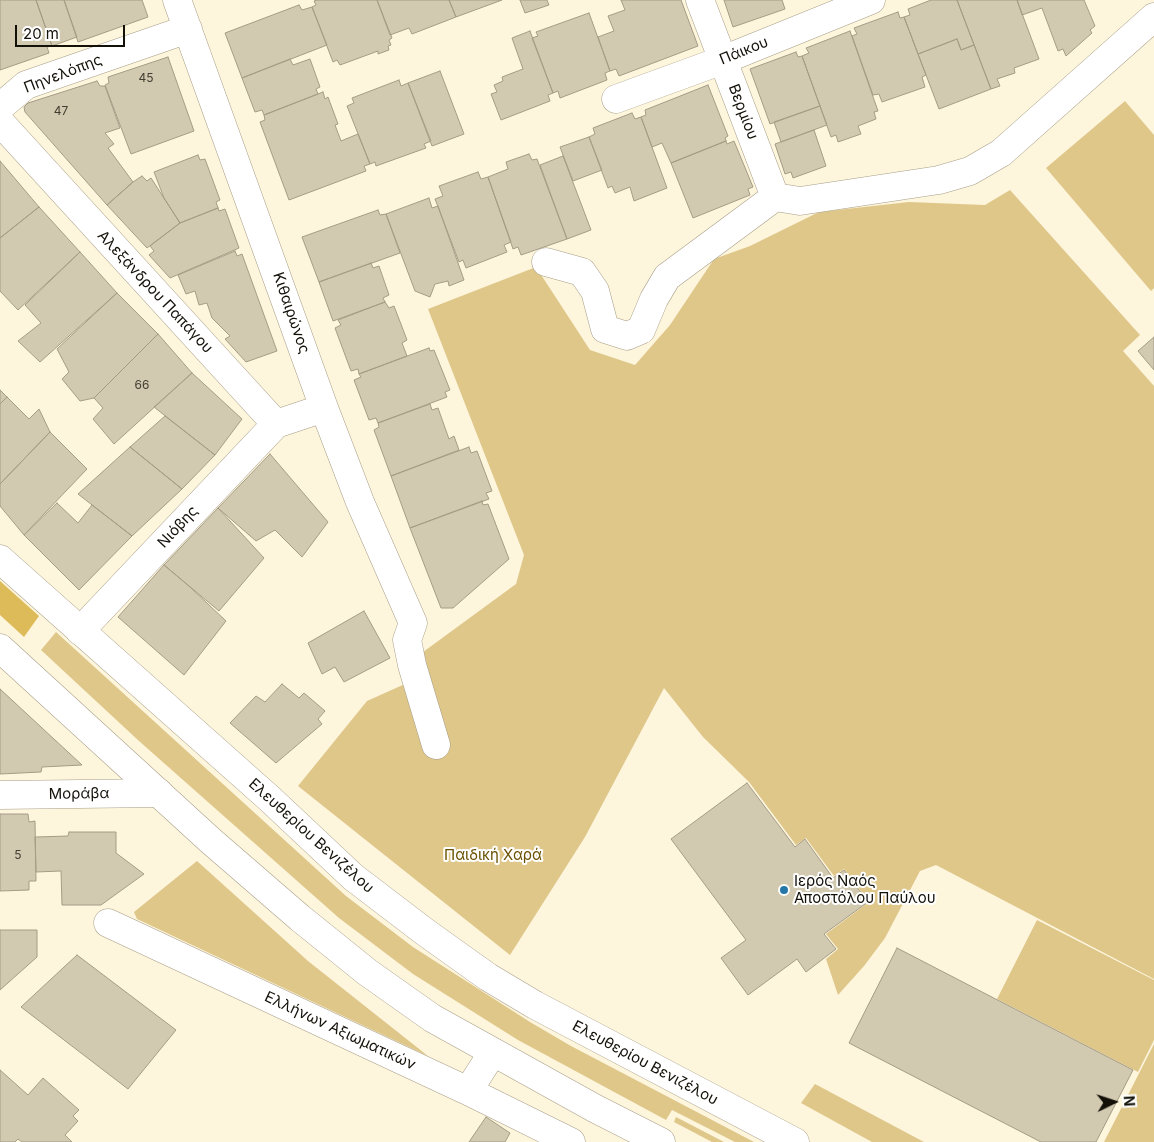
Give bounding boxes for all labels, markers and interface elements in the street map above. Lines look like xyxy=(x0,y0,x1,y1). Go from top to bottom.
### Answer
scale bar xyxy=(18,15,128,47)
text: 20 m xyxy=(23,24,59,43)
street label: Πάικου xyxy=(717,33,771,69)
street label: Πηνελόπης xyxy=(22,51,104,97)
house number: 45 xyxy=(138,71,154,85)
street label: Βερμίου xyxy=(724,82,762,142)
house number: 47 xyxy=(54,104,68,118)
street label: Αλεξάνδρου Παπάγου xyxy=(93,227,217,357)
street label: Κιθαιρώνος xyxy=(269,270,313,356)
house number: 66 xyxy=(135,378,149,392)
street label: Νιόβης xyxy=(154,502,202,552)
street label: Ελευθερίου Βενιζέλου xyxy=(245,775,377,897)
street label: Μοράβα xyxy=(49,784,109,804)
park label: Παιδική Χαρά xyxy=(444,846,542,864)
house number: 5 xyxy=(14,848,22,862)
place label: Ιερός Ναός Αποστόλου Παύλου xyxy=(794,872,936,907)
marker: Ιερός Ναός Αποστόλου Παύλου xyxy=(778,884,790,896)
street label: Ελλήνων Αξιωματικών xyxy=(262,988,418,1074)
street label: Ελευθερίου Βενιζέλου xyxy=(569,1017,721,1109)
north arrow xyxy=(1089,1077,1139,1127)
text: N xyxy=(1121,1095,1138,1107)

